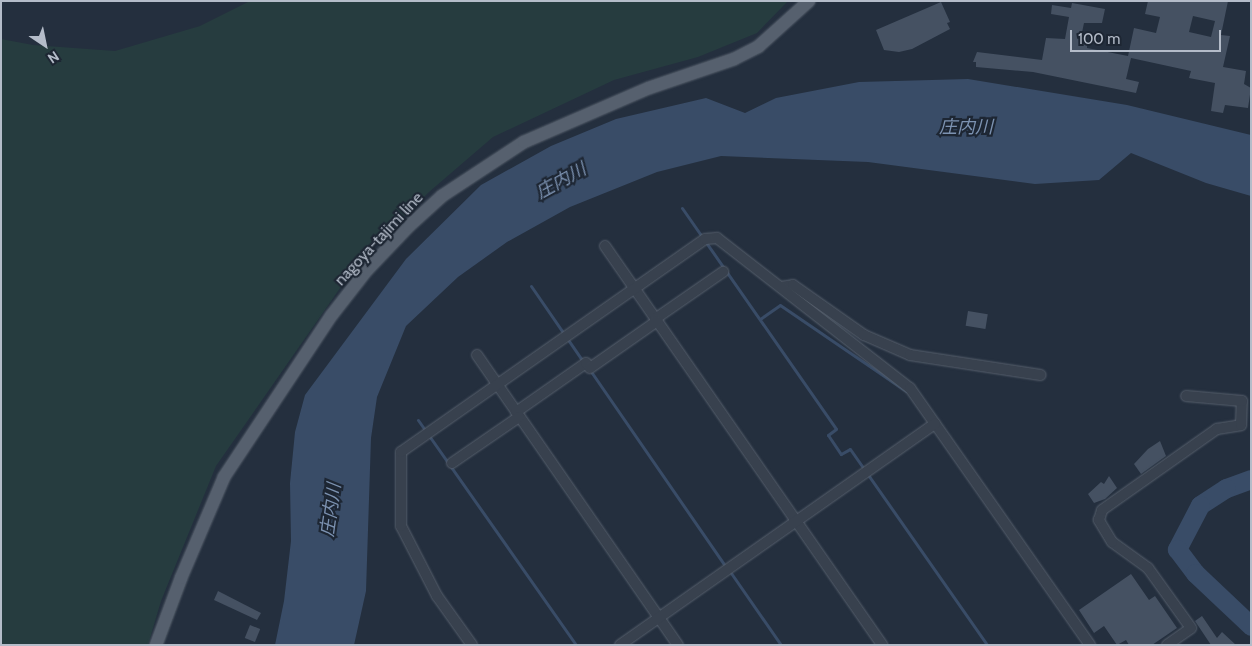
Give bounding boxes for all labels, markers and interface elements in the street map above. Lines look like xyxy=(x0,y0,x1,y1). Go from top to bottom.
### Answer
north arrow xyxy=(20,20,70,70)
scale bar xyxy=(1072,20,1223,52)
text: 100 m xyxy=(1078,30,1120,48)
text: N xyxy=(44,47,63,68)
water label: 庄内川 xyxy=(939,116,993,138)
water label: 庄内川 xyxy=(532,158,590,204)
street label: nagoya-tajimi line xyxy=(331,188,427,290)
water label: 庄内川 xyxy=(317,482,345,538)

